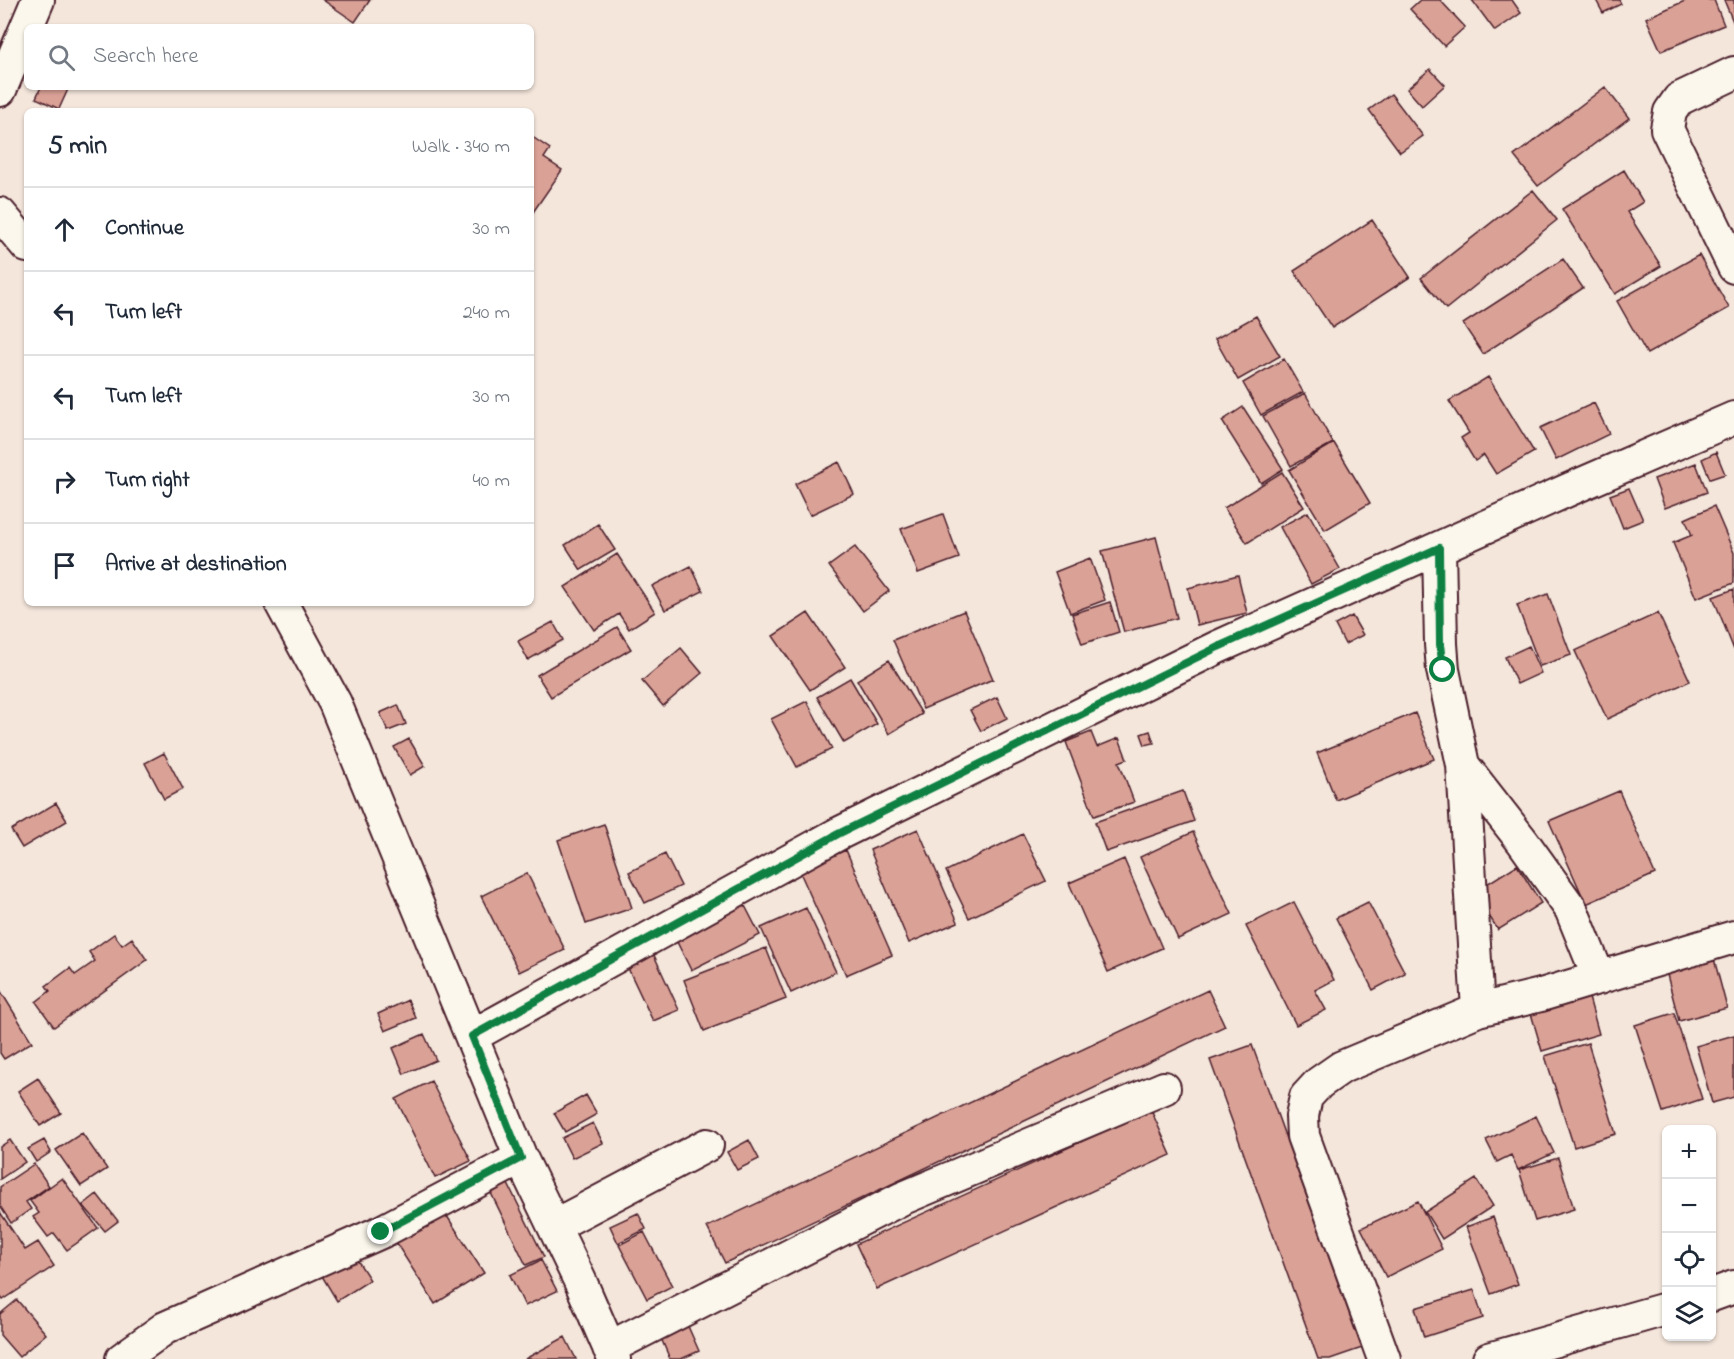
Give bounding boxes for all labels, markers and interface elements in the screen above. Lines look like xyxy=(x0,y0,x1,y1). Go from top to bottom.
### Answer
search box xyxy=(24,24,534,90)
icon: search xyxy=(45,41,78,74)
text: Search here xyxy=(93,41,198,73)
text: 5 min xyxy=(48,128,107,166)
text: Walk · 340 m xyxy=(412,133,510,162)
icon: ahead xyxy=(48,213,81,246)
text: Continue xyxy=(105,213,184,245)
text: 30 m xyxy=(473,215,510,244)
icon: left xyxy=(48,297,81,330)
text: Turn left xyxy=(105,297,182,329)
text: 240 m xyxy=(463,299,510,328)
icon: left xyxy=(48,381,81,414)
text: Turn left xyxy=(105,381,182,413)
text: 30 m xyxy=(473,383,510,412)
icon: right xyxy=(48,465,81,498)
text: Turn right xyxy=(105,465,190,497)
text: 40 m xyxy=(473,467,510,496)
icon: arrive xyxy=(48,549,81,582)
text: Arrive at destination xyxy=(105,549,287,581)
route start xyxy=(1429,656,1455,682)
map controls xyxy=(1662,1125,1716,1341)
button: + xyxy=(1662,1125,1716,1179)
button: − xyxy=(1662,1179,1716,1233)
route end xyxy=(367,1218,393,1244)
button: locate xyxy=(1662,1233,1716,1287)
button: layers xyxy=(1662,1287,1716,1341)

